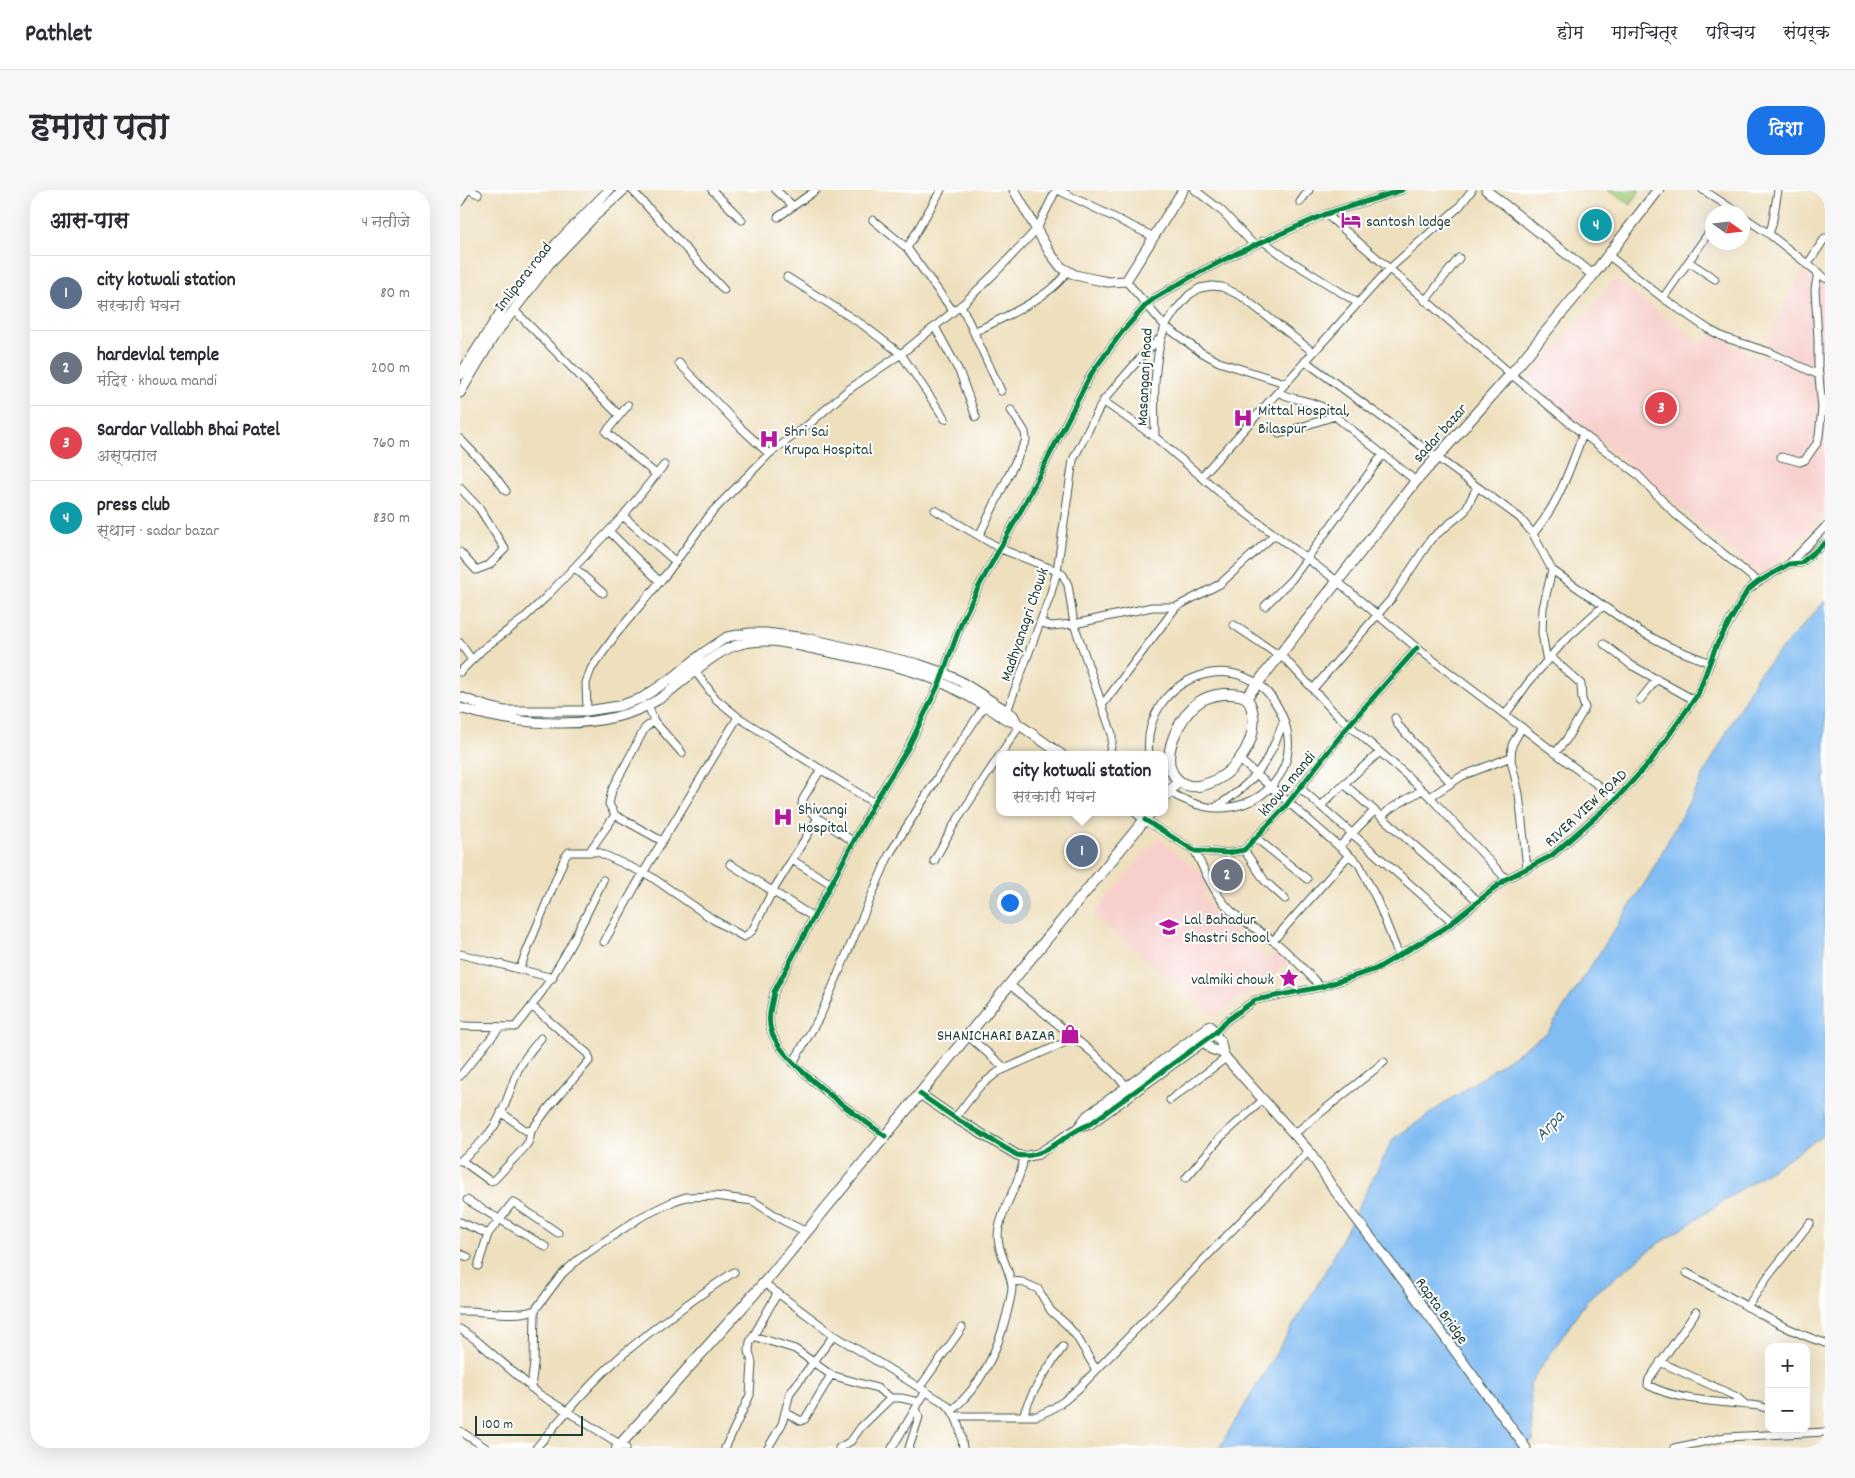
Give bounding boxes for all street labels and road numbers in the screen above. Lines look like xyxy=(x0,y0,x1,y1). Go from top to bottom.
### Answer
street label: Imlipara road xyxy=(489,238,559,317)
street label: Masanganj Road xyxy=(1131,327,1160,427)
street label: sadar bazar xyxy=(1408,399,1474,468)
street label: Madhyanagri Chowk xyxy=(995,565,1056,685)
street label: khowa mandi xyxy=(1254,747,1322,822)
street label: RIVER VIEW ROAD xyxy=(1540,764,1633,853)
street label: Rapta Bridge xyxy=(1409,1273,1473,1350)

